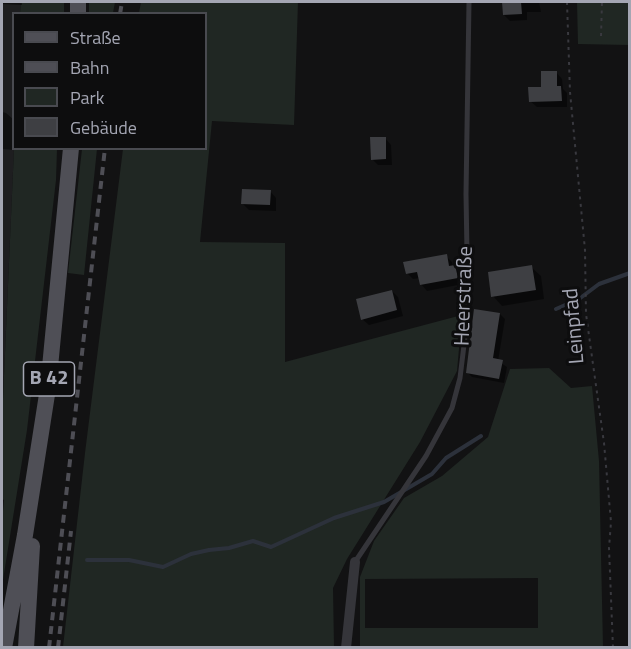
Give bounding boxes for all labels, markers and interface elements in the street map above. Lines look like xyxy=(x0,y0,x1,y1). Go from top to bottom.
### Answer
legend xyxy=(12,12,207,150)
text: Straße xyxy=(70,24,121,51)
text: Bahn xyxy=(70,54,109,81)
text: Park xyxy=(70,84,104,111)
text: Gebäude xyxy=(70,114,137,141)
street label: Heerstraße xyxy=(451,246,479,346)
street label: Leinpfad xyxy=(559,287,591,365)
road number: B 42 xyxy=(23,362,74,396)

